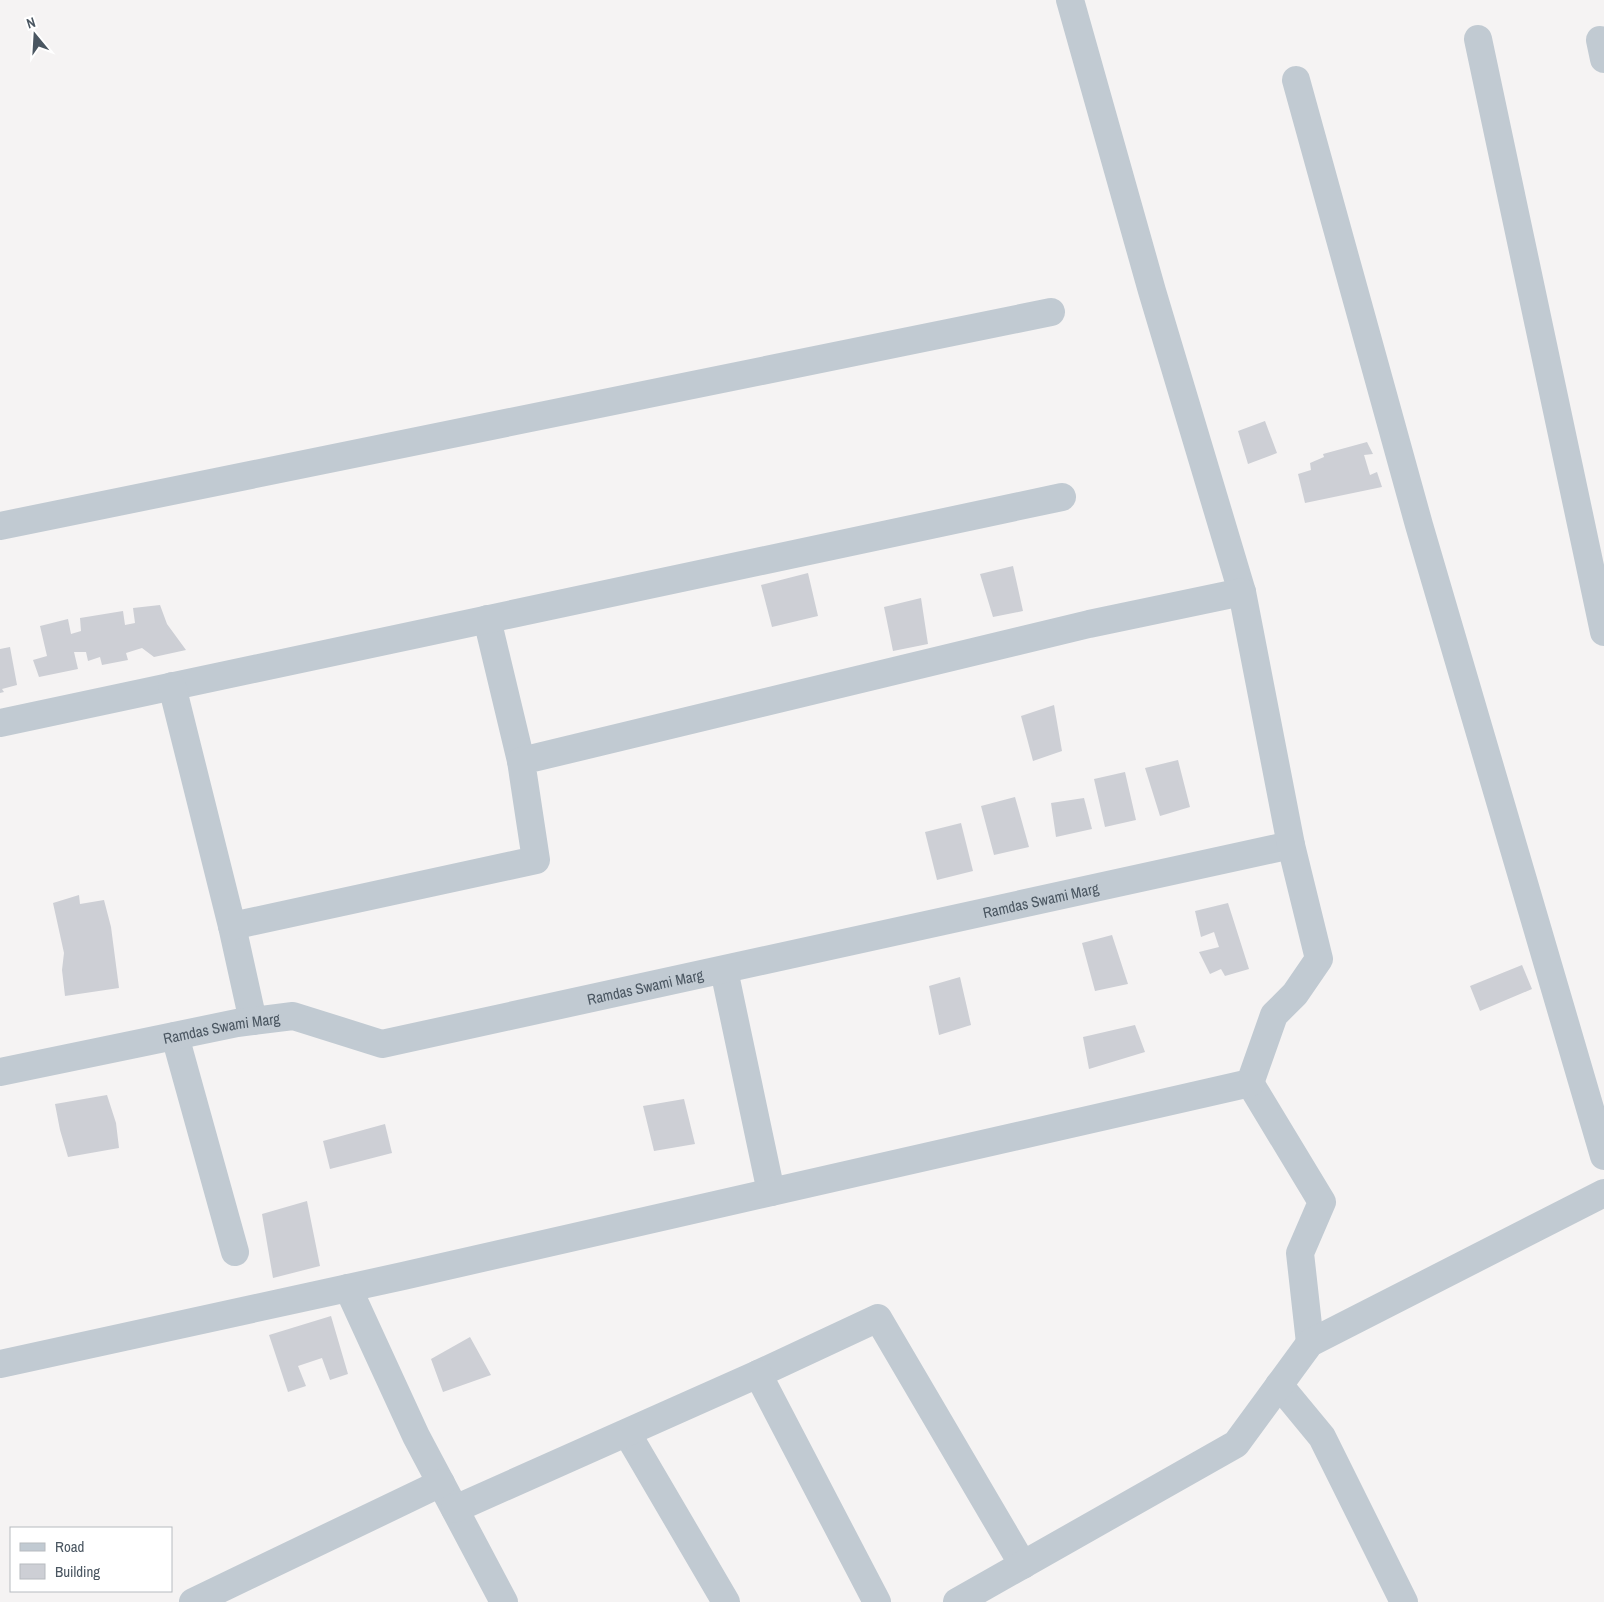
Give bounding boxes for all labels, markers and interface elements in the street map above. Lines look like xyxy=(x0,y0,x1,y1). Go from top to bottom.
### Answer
north arrow xyxy=(10,10,60,60)
text: N xyxy=(24,13,38,32)
street label: Ramdas Swami Marg xyxy=(981,877,1101,923)
street label: Ramdas Swami Marg xyxy=(585,963,705,1009)
street label: Ramdas Swami Marg xyxy=(161,1007,281,1049)
legend xyxy=(10,1527,172,1592)
text: Road xyxy=(55,1536,84,1557)
text: Building xyxy=(55,1561,100,1582)

